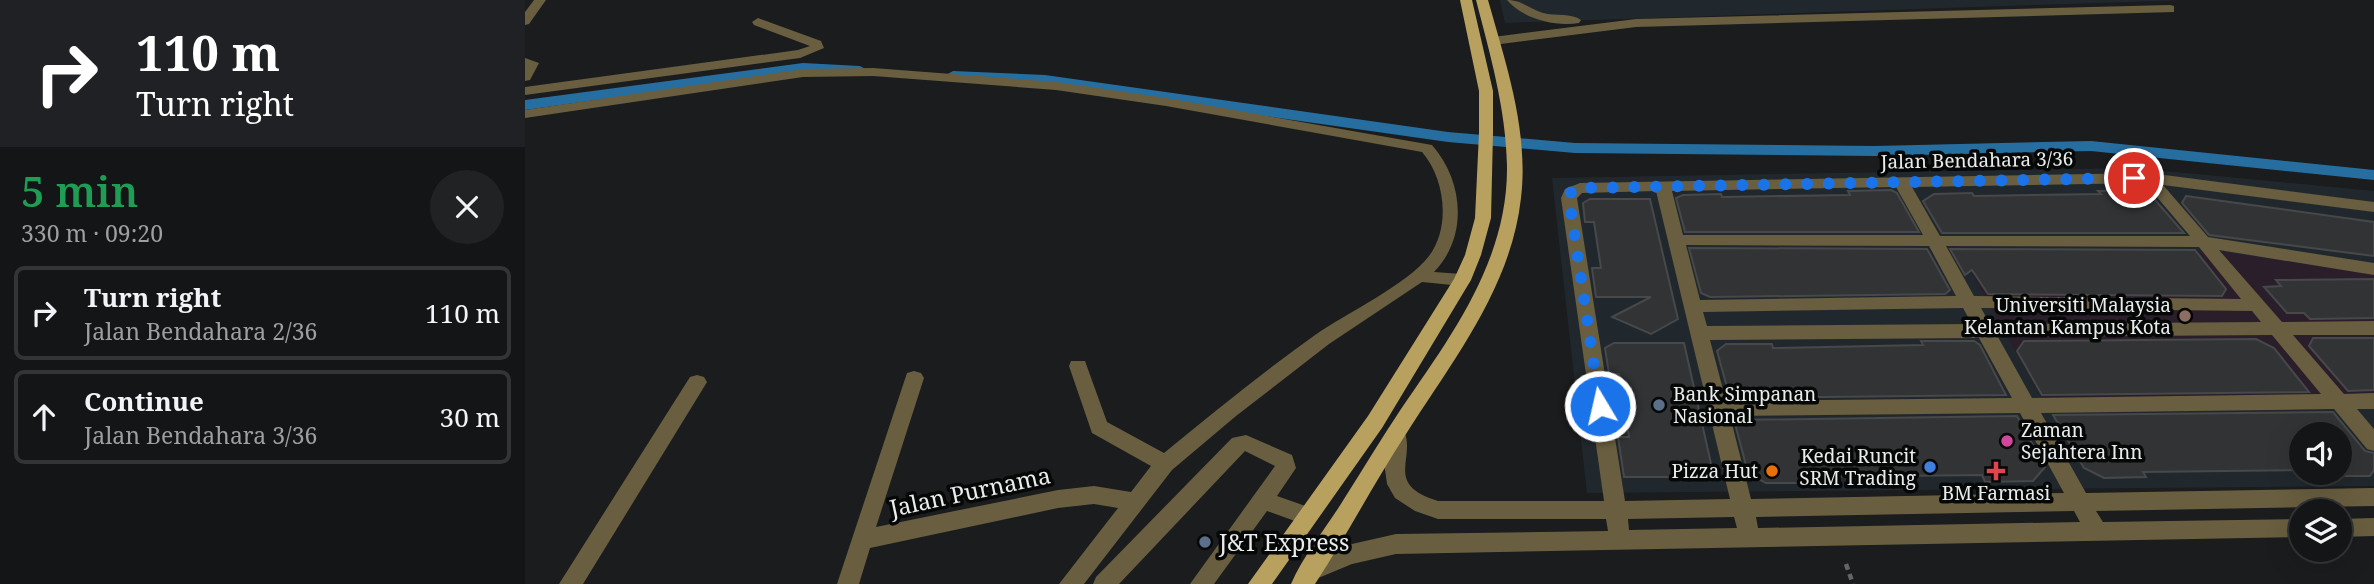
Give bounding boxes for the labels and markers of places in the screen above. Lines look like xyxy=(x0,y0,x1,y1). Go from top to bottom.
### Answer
pin xyxy=(2104,148,2164,208)
place label: Universiti Malaysia Kelantan Kampus Kota xyxy=(1964,292,2171,340)
marker: Universiti Malaysia Kelantan Kampus Kota xyxy=(2177,308,2193,324)
place label: Bank Simpanan Nasional xyxy=(1673,381,1816,429)
marker: Bank Simpanan Nasional xyxy=(1651,397,1667,413)
place label: Zaman Sejahtera Inn xyxy=(2021,417,2143,465)
marker: Zaman Sejahtera Inn xyxy=(1999,433,2015,449)
place label: Kedai Runcit SRM Trading xyxy=(1799,443,1916,491)
place label: Pizza Hut xyxy=(1672,458,1758,484)
marker: Kedai Runcit SRM Trading xyxy=(1922,459,1938,475)
marker: Pizza Hut xyxy=(1764,463,1780,479)
marker: BM Farmasi xyxy=(1988,463,2004,479)
place label: BM Farmasi xyxy=(1942,480,2050,506)
place label: J&T Express xyxy=(1218,526,1349,558)
marker: J&T Express xyxy=(1197,534,1213,550)

